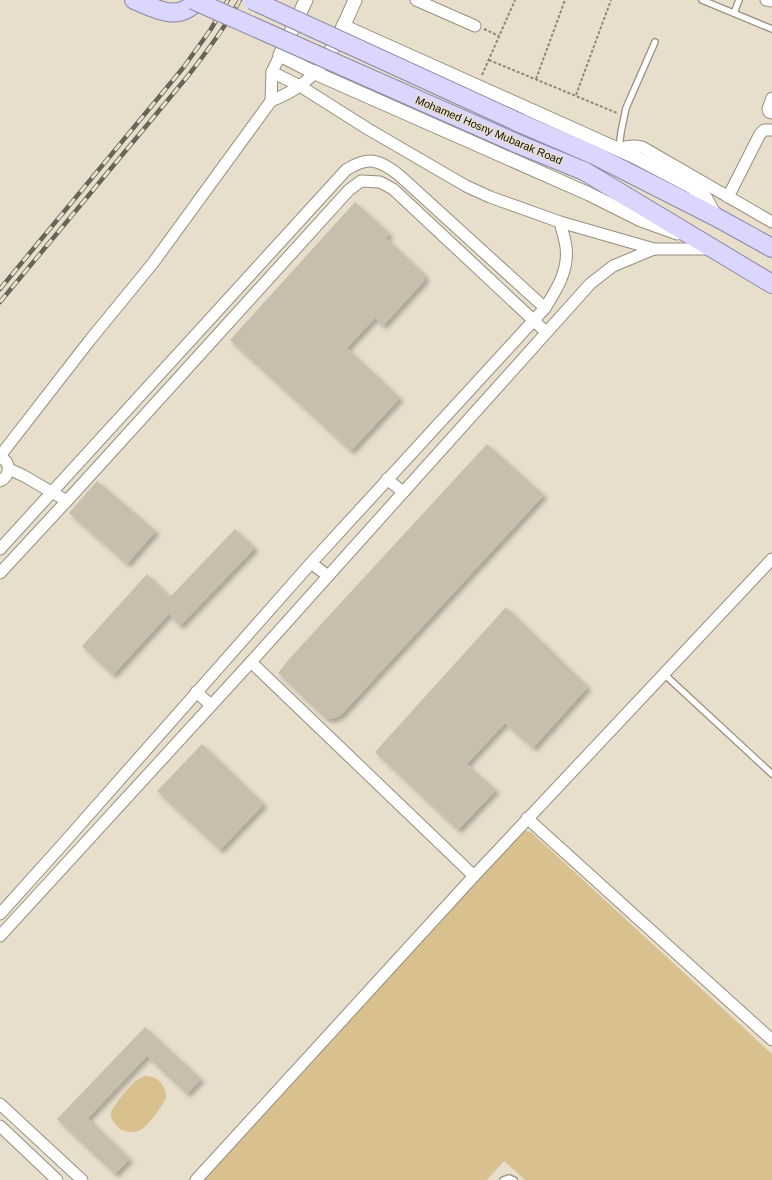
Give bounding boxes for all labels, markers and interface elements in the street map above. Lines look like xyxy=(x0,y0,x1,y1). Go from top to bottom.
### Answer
street label: Mohamed Hosny Mubarak Road xyxy=(414,94,564,166)

